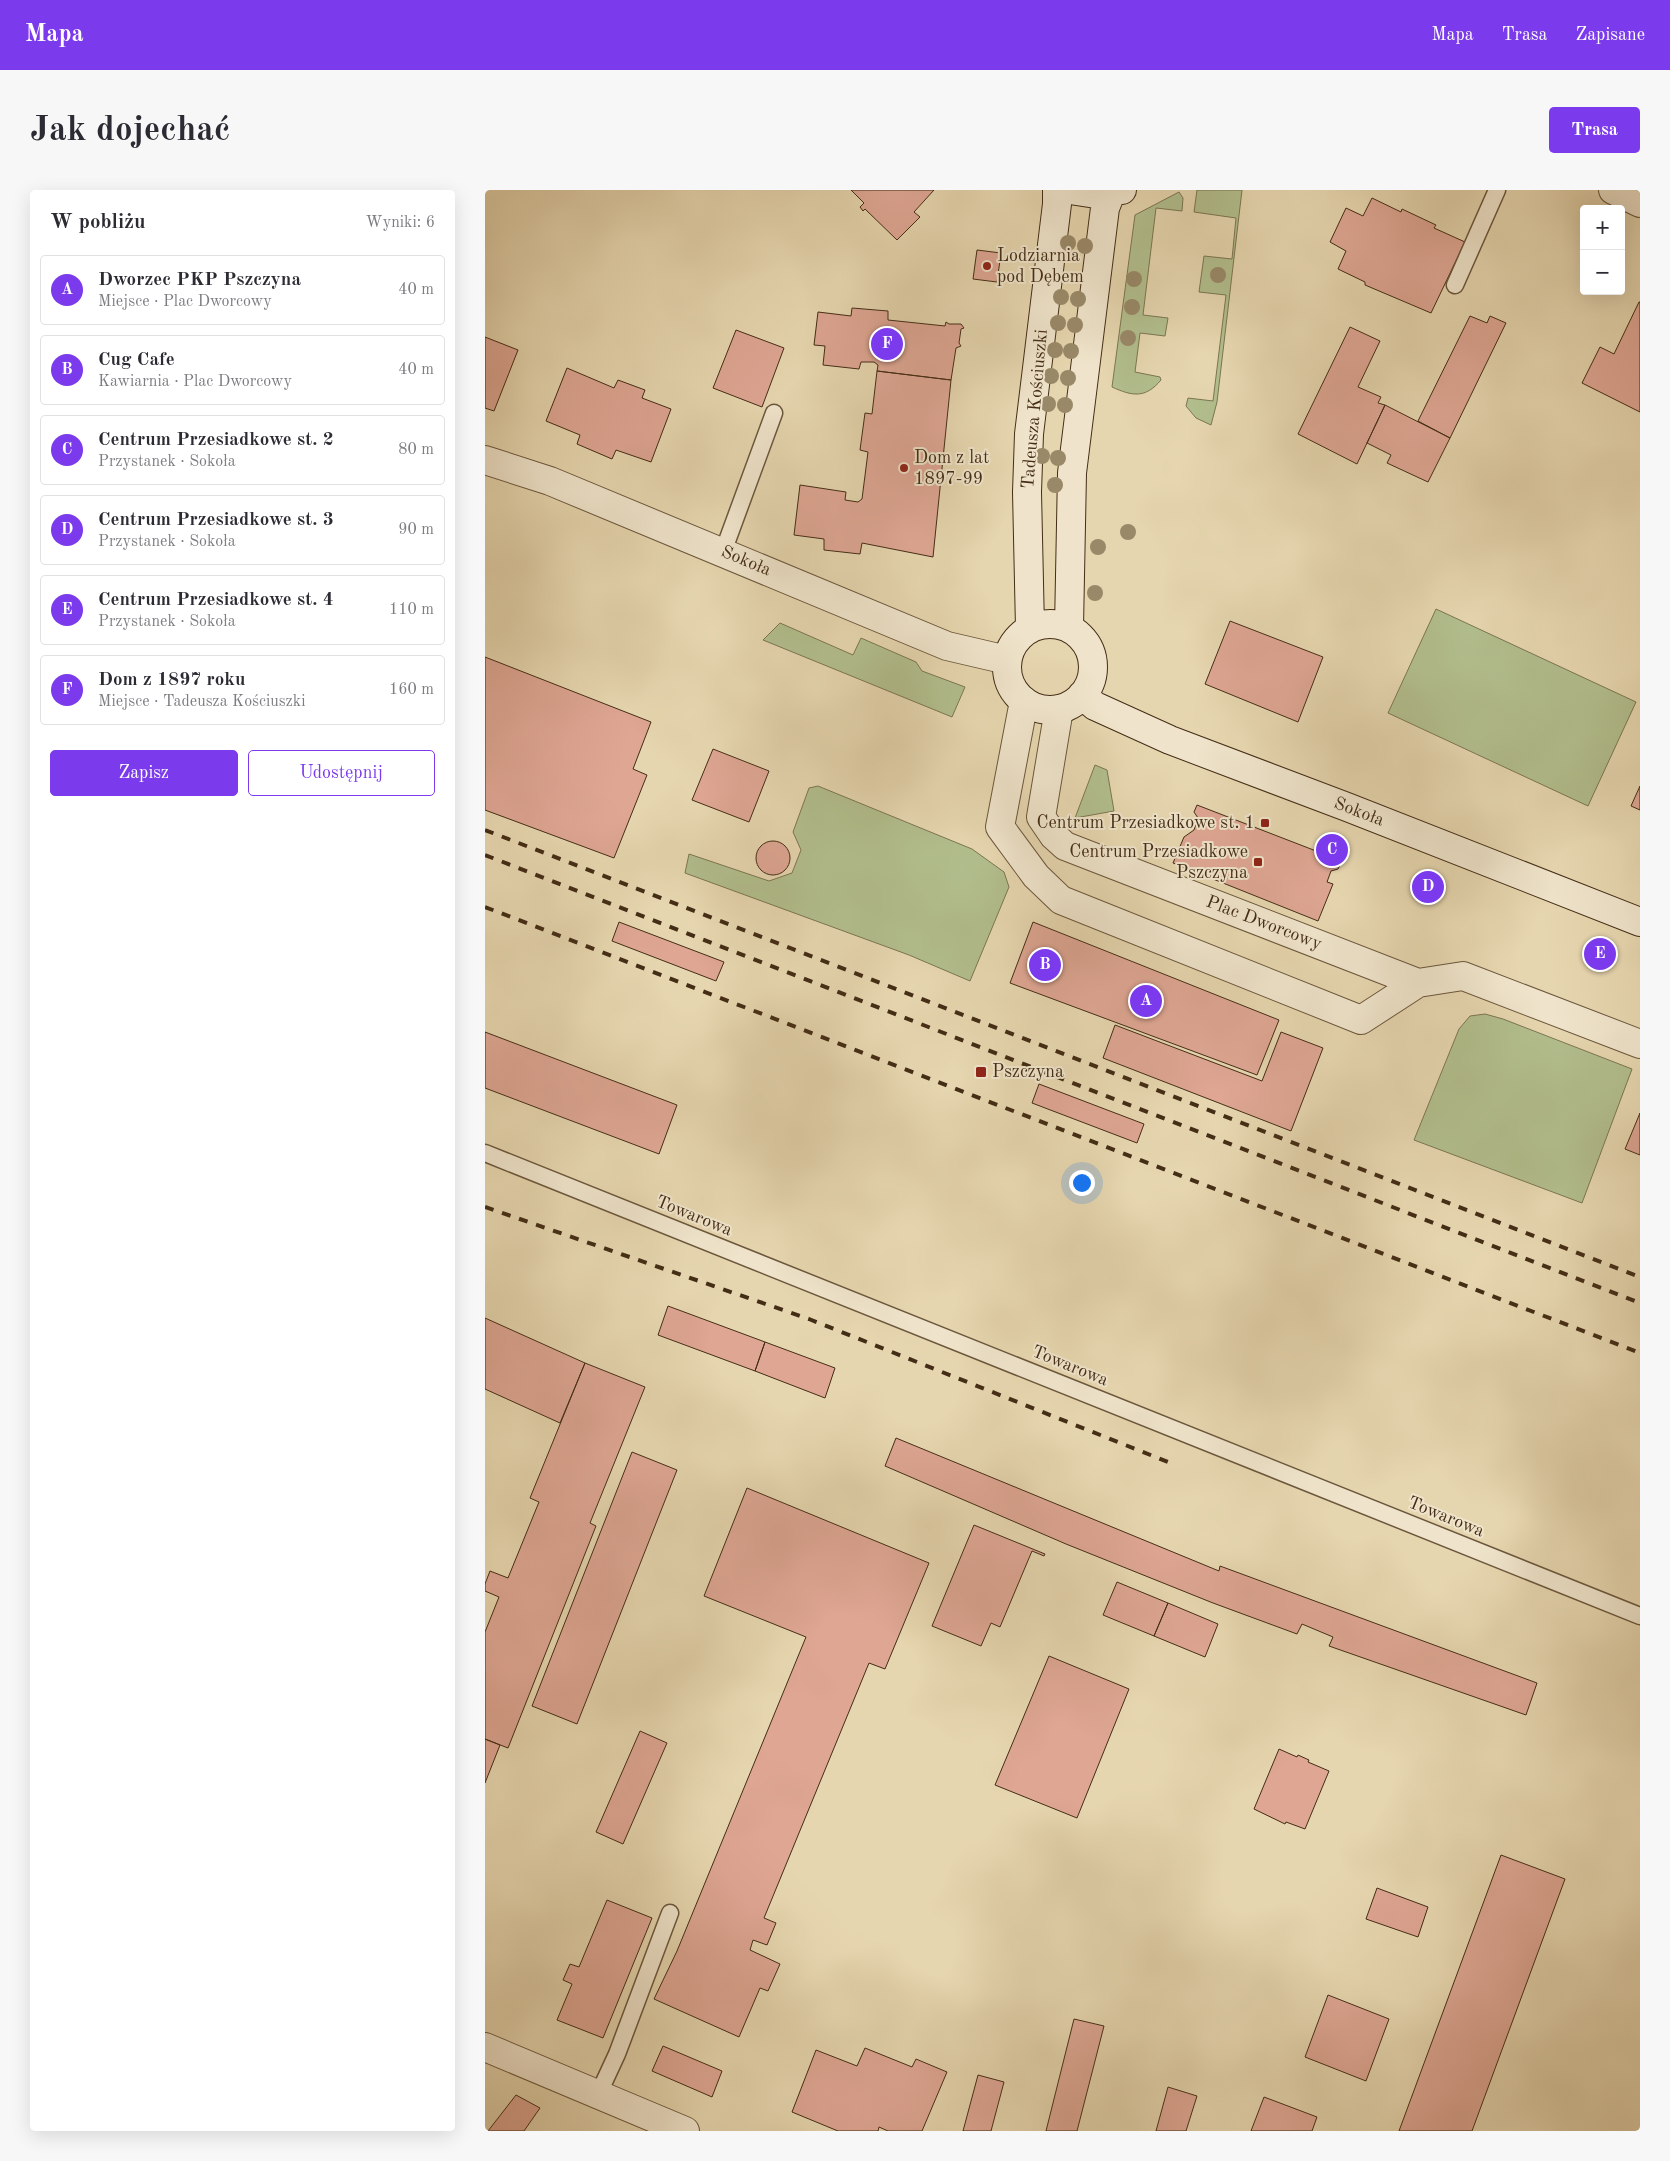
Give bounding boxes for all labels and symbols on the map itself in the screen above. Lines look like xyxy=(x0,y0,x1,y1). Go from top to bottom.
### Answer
place label: Lodziarnia pod Dębem xyxy=(997,247,1084,286)
marker: Lodziarnia pod Dębem xyxy=(981,260,993,272)
pin: F xyxy=(871,325,903,363)
street label: Tadeusza Kościuszki xyxy=(1019,328,1051,490)
place label: Dom z lat 1897-99 xyxy=(914,449,989,488)
marker: Dom z lat 1897-99 xyxy=(898,462,910,474)
street label: Sokoła xyxy=(718,543,774,580)
street label: Sokoła xyxy=(1331,794,1387,830)
place label: Centrum Przesiadkowe st. 1 xyxy=(1036,814,1255,832)
marker: Centrum Przesiadkowe st. 1 xyxy=(1259,817,1271,829)
pin: C xyxy=(1316,831,1348,869)
place label: Centrum Przesiadkowe Pszczyna xyxy=(1069,843,1248,882)
marker: Centrum Przesiadkowe Pszczyna xyxy=(1252,856,1264,868)
pin: D xyxy=(1412,868,1444,906)
street label: Plac Dworcowy xyxy=(1204,893,1325,953)
pin: E xyxy=(1584,935,1616,973)
pin: B xyxy=(1029,946,1061,984)
pin: A xyxy=(1130,982,1162,1020)
place label: Pszczyna xyxy=(992,1063,1064,1081)
marker: Pszczyna xyxy=(974,1065,988,1079)
your location xyxy=(1069,1170,1095,1196)
street label: Towarowa xyxy=(653,1193,735,1240)
street label: Towarowa xyxy=(1029,1343,1111,1390)
street label: Towarowa xyxy=(1405,1494,1487,1541)

